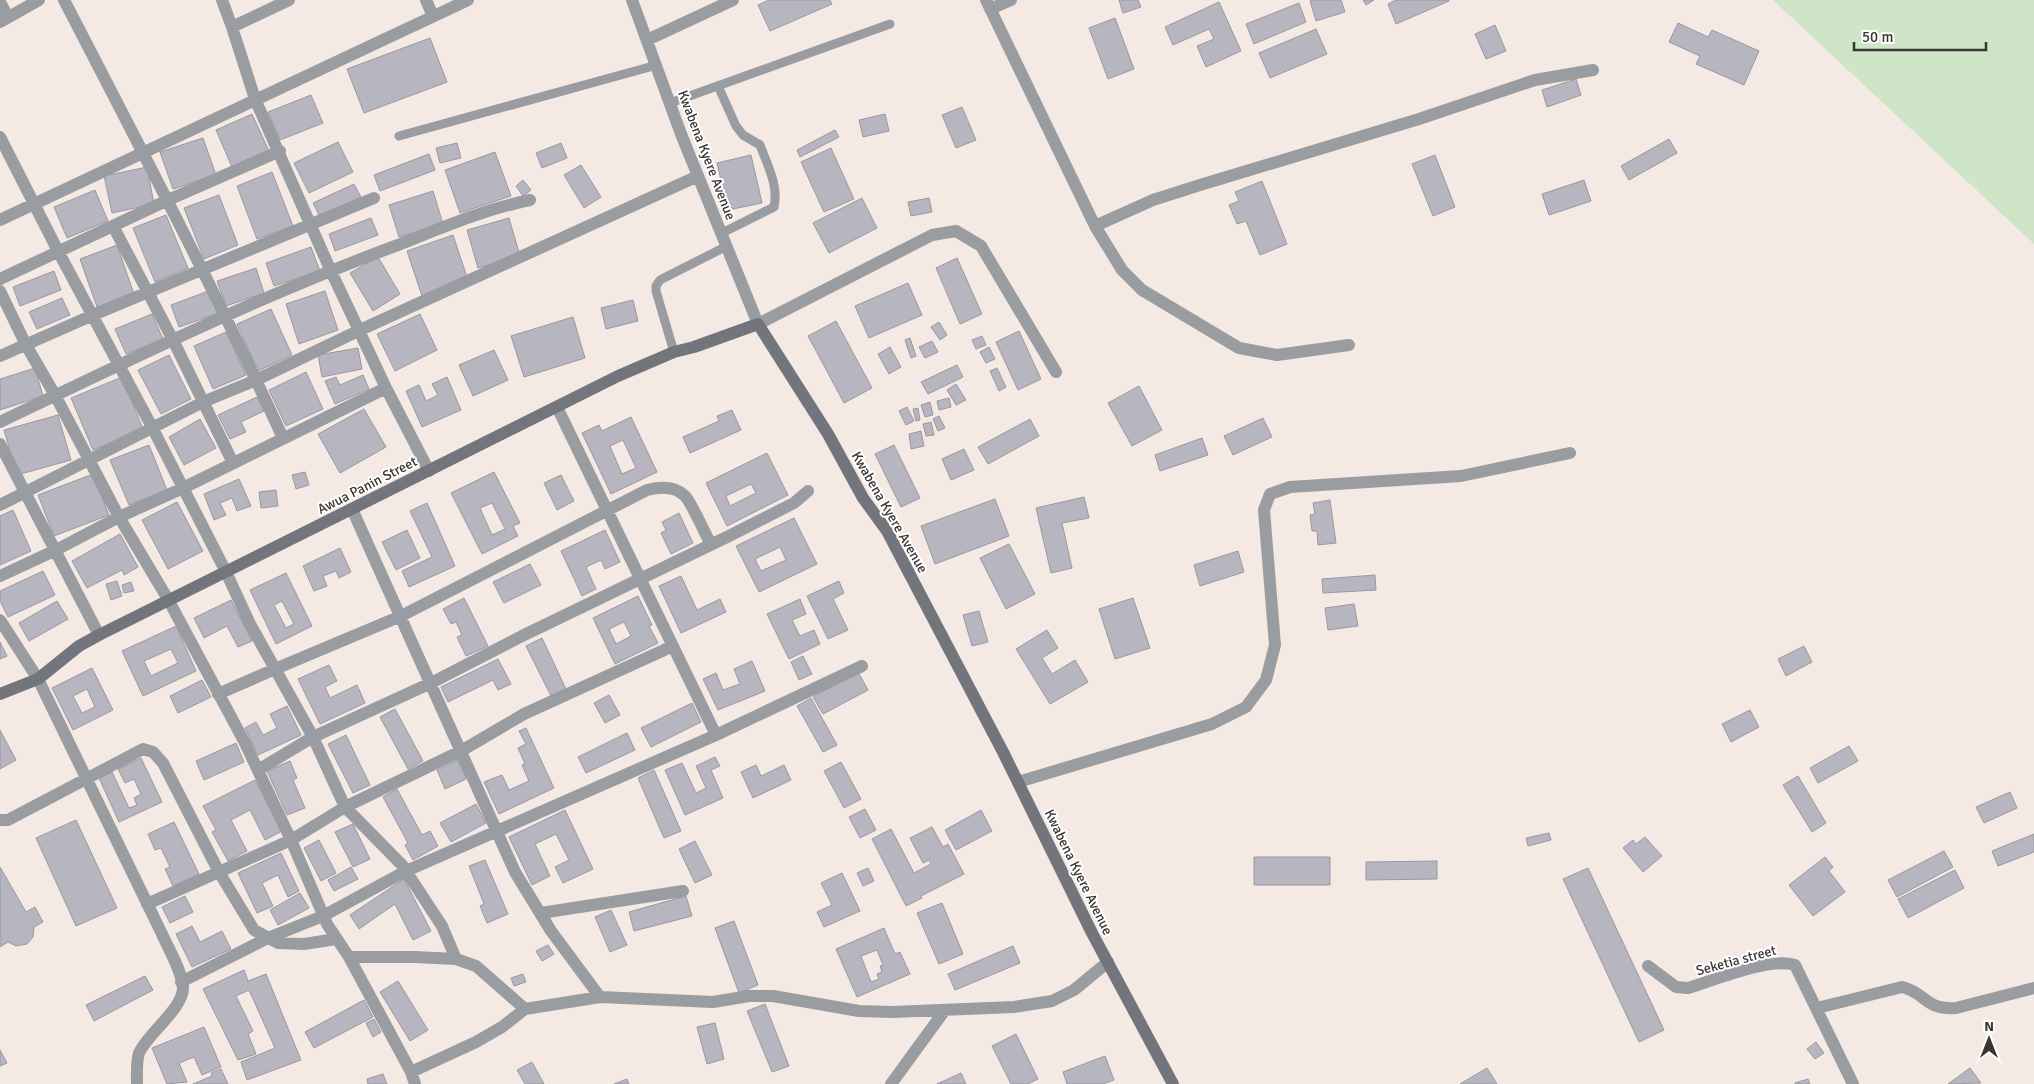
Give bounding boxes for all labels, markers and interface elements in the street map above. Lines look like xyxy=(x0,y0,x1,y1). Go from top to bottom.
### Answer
scale bar xyxy=(1854,20,1986,52)
text: 50 m xyxy=(1862,28,1893,46)
street label: Kwabena Kyere Avenue xyxy=(674,88,739,222)
street label: Kwabena Kyere Avenue xyxy=(848,448,931,576)
street label: Awua Panin Street xyxy=(314,453,420,518)
street label: Kwabena Kyere Avenue xyxy=(1041,807,1116,938)
street label: Seketia street xyxy=(1694,942,1778,979)
north arrow xyxy=(1964,1014,2014,1064)
text: N xyxy=(1984,1018,1994,1035)

